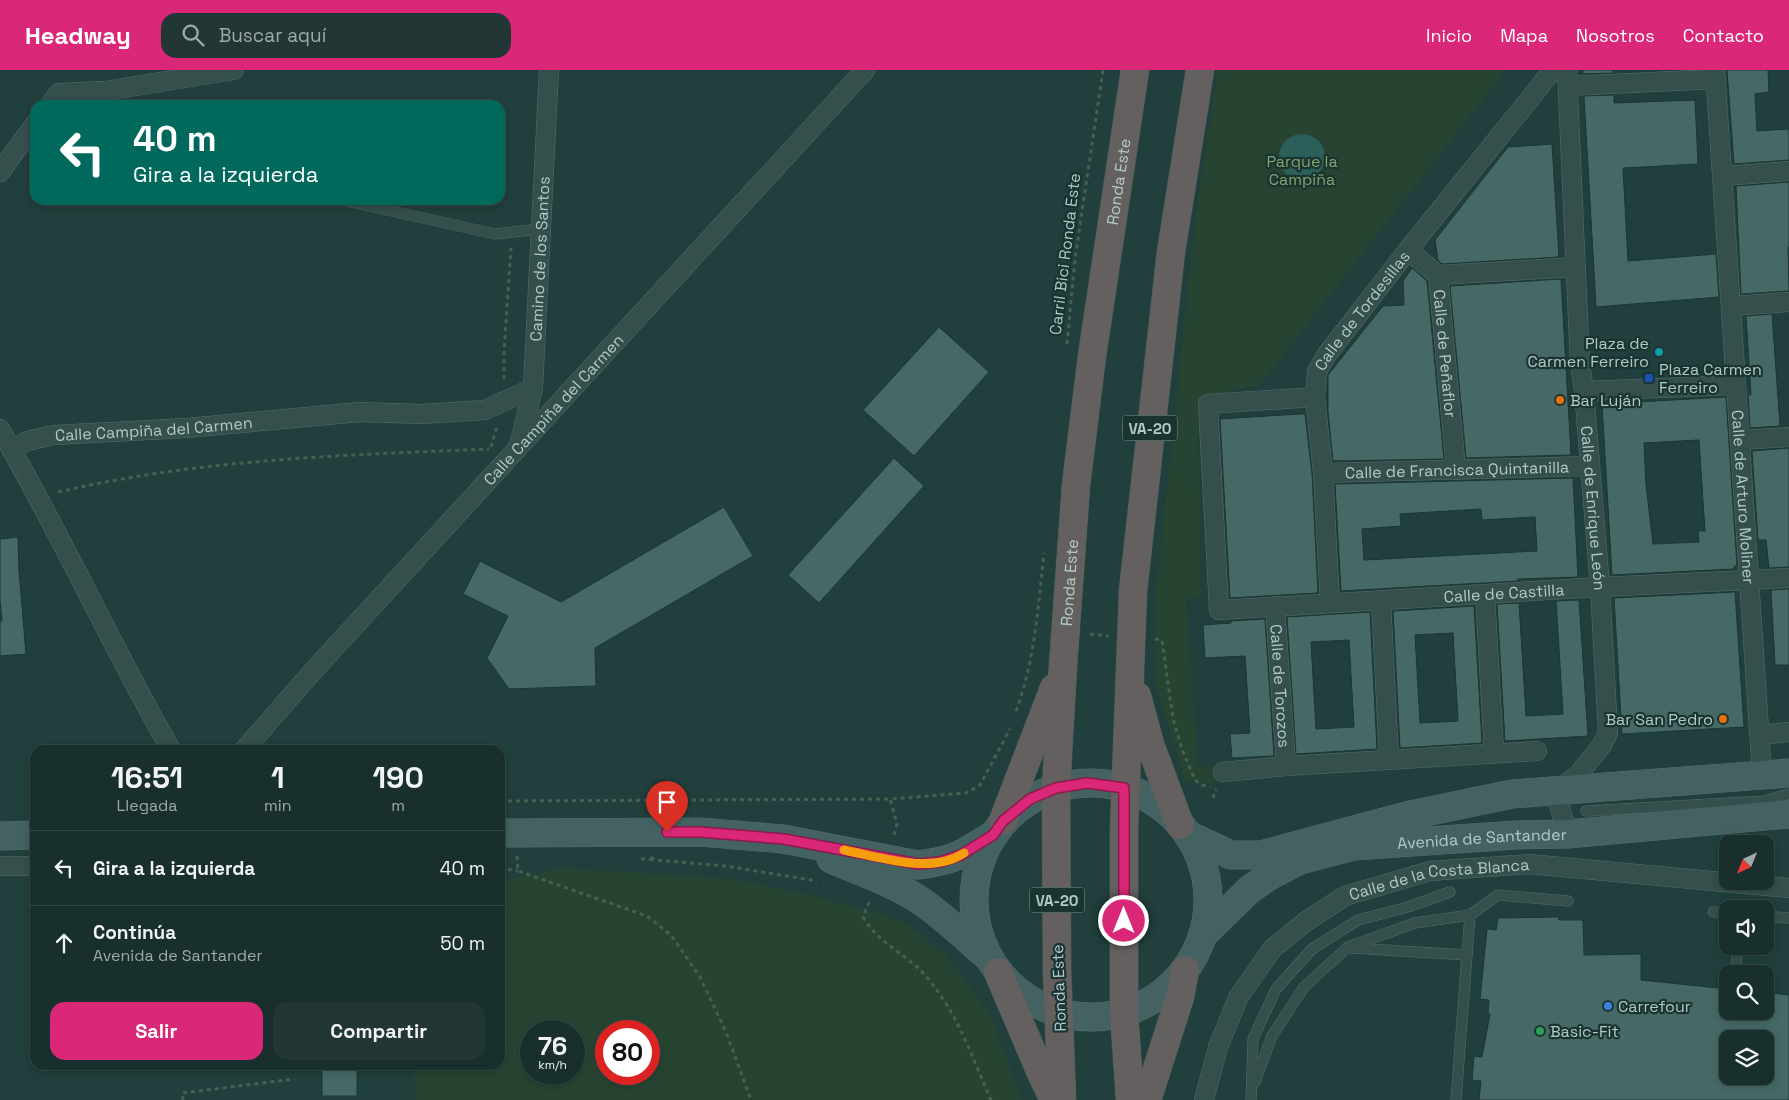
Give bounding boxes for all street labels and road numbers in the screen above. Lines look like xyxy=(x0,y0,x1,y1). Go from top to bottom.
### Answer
street label: Ronda Este xyxy=(1101,137,1135,226)
street label: Carril Bici Ronda Este xyxy=(1045,172,1085,336)
street label: Camino de los Santos xyxy=(525,176,554,342)
street label: Calle de Tordesillas xyxy=(1309,246,1414,374)
street label: Calle de Peñaflor xyxy=(1429,289,1462,419)
street label: Calle Campiña del Carmen xyxy=(479,329,628,490)
street label: Calle de Arturo Moliner xyxy=(1727,409,1760,585)
street label: Calle Campiña del Carmen xyxy=(54,411,253,445)
road number: VA-20 xyxy=(1122,416,1178,440)
street label: Calle de Enrique León xyxy=(1576,425,1611,591)
street label: Calle de Francisca Quintanilla xyxy=(1344,456,1569,483)
street label: Ronda Este xyxy=(1055,538,1083,627)
street label: Calle de Castilla xyxy=(1443,579,1565,607)
street label: Calle de Torozos xyxy=(1266,623,1295,748)
street label: Avenida de Santander xyxy=(1397,824,1567,854)
street label: Calle de la Costa Blanca xyxy=(1346,854,1530,905)
road number: VA-20 xyxy=(1030,888,1084,912)
street label: Ronda Este xyxy=(1047,944,1071,1032)

